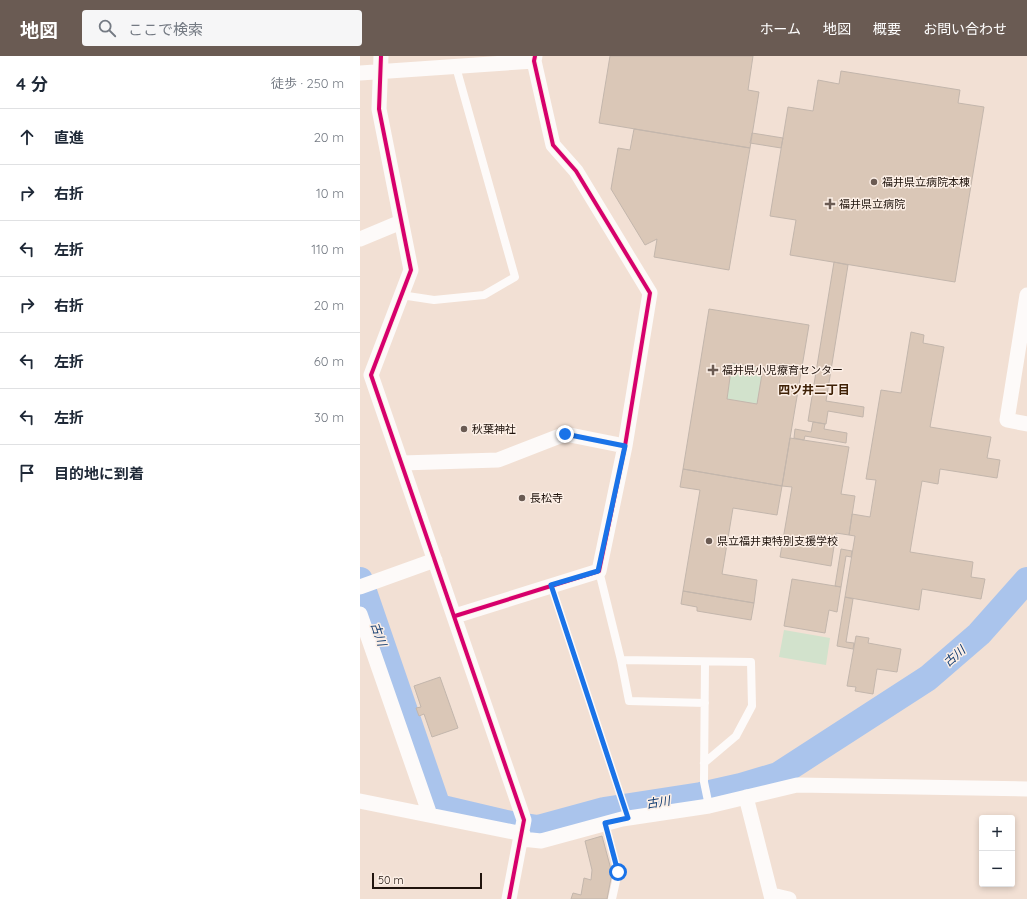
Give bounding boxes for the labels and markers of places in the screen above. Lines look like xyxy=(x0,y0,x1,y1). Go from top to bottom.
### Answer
place label: 福井県立病院本棟 xyxy=(882,175,970,189)
marker: 福井県立病院本棟 xyxy=(869,177,879,187)
place label: 福井県立病院 xyxy=(839,197,905,211)
marker: 福井県立病院 xyxy=(824,198,836,210)
place label: 福井県小児療育センター xyxy=(722,363,843,377)
marker: 福井県小児療育センター xyxy=(707,364,719,376)
place label: 秋葉神社 xyxy=(472,422,516,436)
marker: 秋葉神社 xyxy=(459,424,469,434)
place label: 長松寺 xyxy=(530,491,563,505)
marker: 長松寺 xyxy=(517,493,527,503)
place label: 県立福井東特別支援学校 xyxy=(717,534,838,548)
marker: 県立福井東特別支援学校 xyxy=(704,536,714,546)

